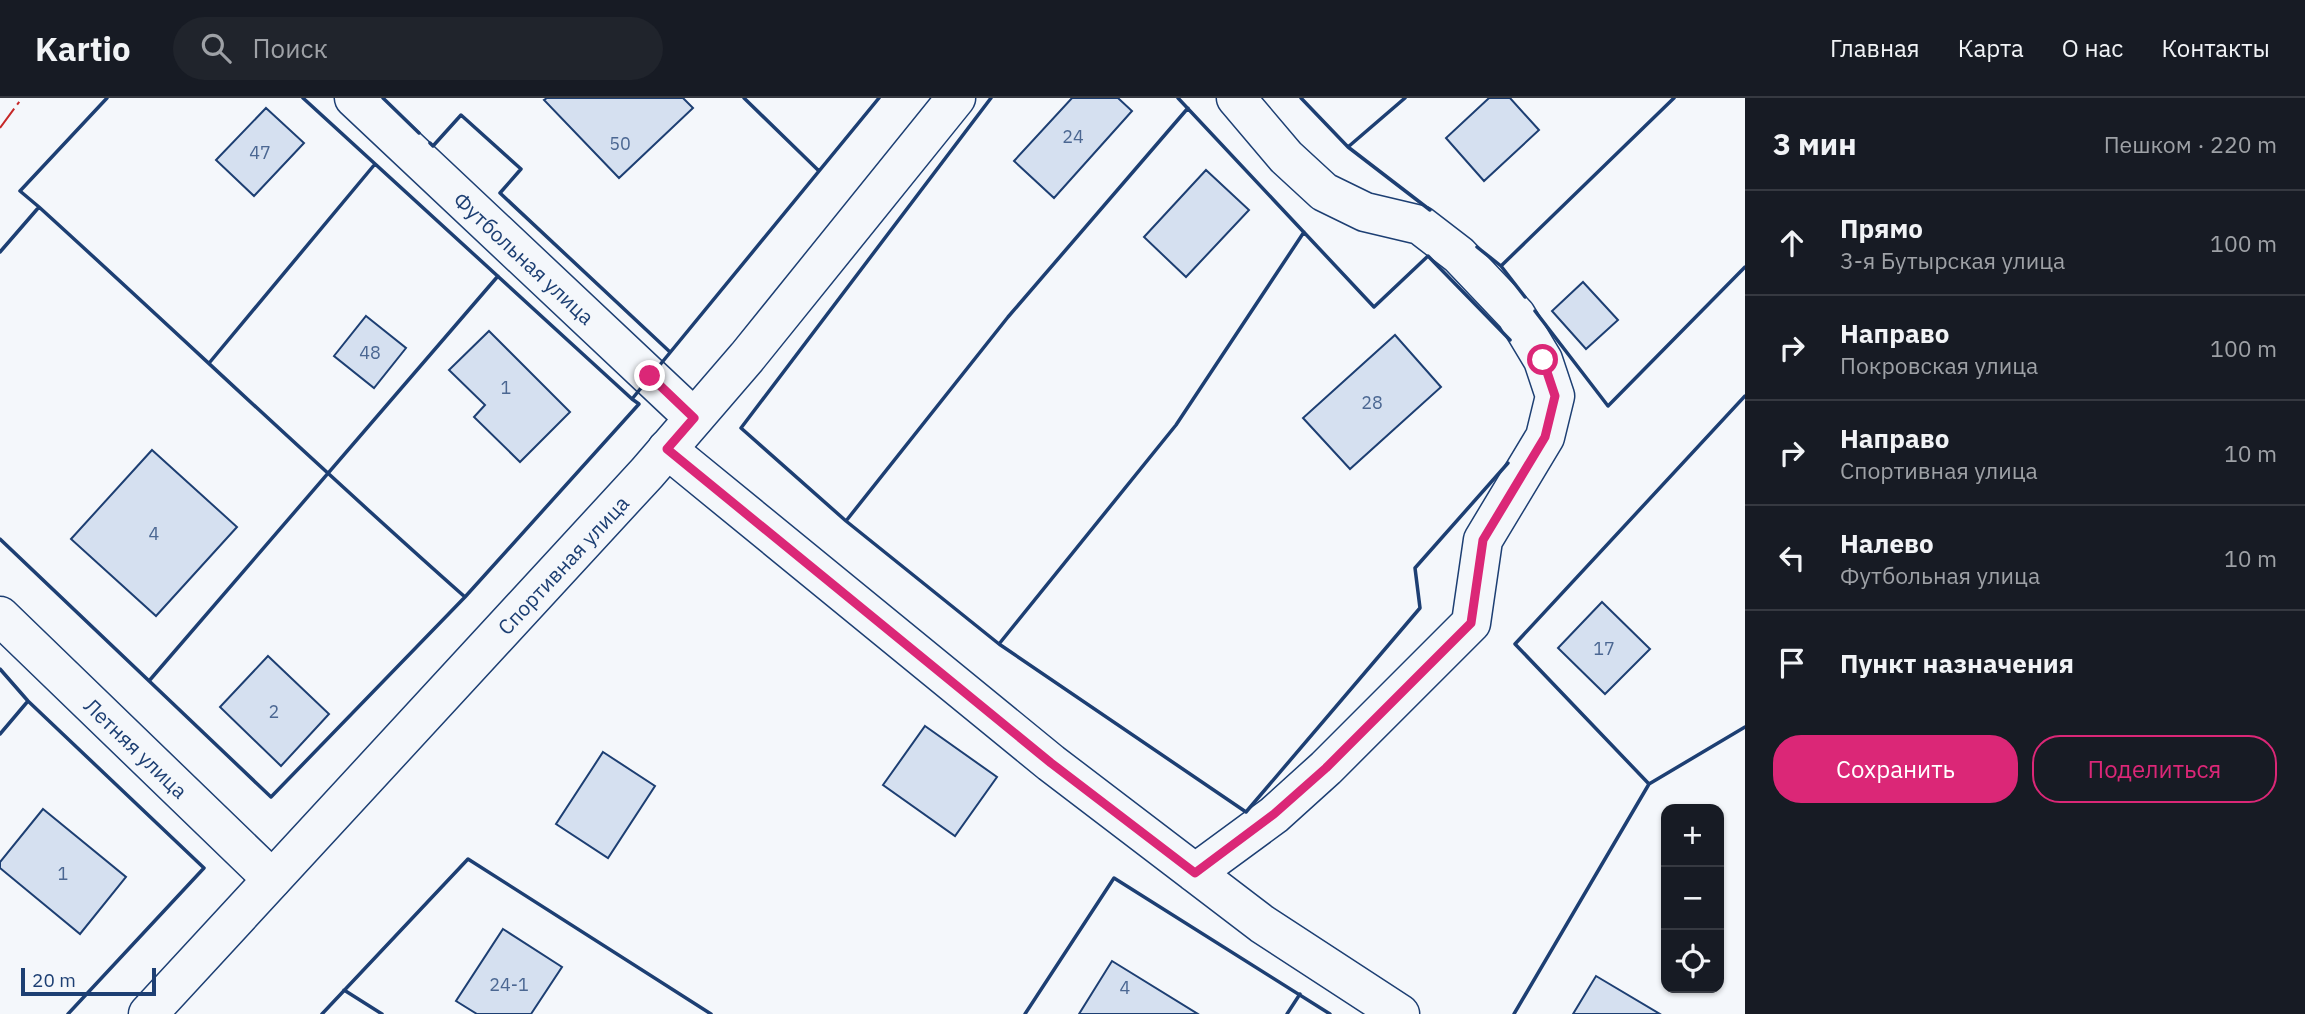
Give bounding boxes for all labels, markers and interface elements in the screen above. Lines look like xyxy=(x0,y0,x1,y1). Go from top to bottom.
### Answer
search box xyxy=(173,17,663,80)
text: Kartio xyxy=(35,27,131,70)
icon: search xyxy=(197,29,235,67)
text: Поиск xyxy=(253,31,328,65)
text: Главная xyxy=(1830,32,1920,64)
text: Карта xyxy=(1958,32,2024,64)
text: О нас xyxy=(2062,32,2123,64)
text: Контакты xyxy=(2161,32,2270,64)
text: 3 мин xyxy=(1773,124,1857,163)
house number: 24 xyxy=(1062,125,1084,148)
text: Пешком · 220 m xyxy=(2104,129,2277,159)
house number: 50 xyxy=(609,132,631,155)
house number: 47 xyxy=(249,141,271,164)
street label: Футбольная улица xyxy=(448,185,600,331)
text: Прямо xyxy=(1840,211,1923,245)
icon: ahead xyxy=(1773,224,1811,262)
text: 100 m xyxy=(2210,228,2277,258)
text: 3-я Бутырская улица xyxy=(1840,245,2065,275)
text: Направо xyxy=(1840,316,1949,350)
icon: right xyxy=(1773,329,1811,367)
text: 100 m xyxy=(2210,333,2277,363)
house number: 48 xyxy=(359,341,381,364)
route start xyxy=(1527,344,1558,375)
text: Покровская улица xyxy=(1840,350,2038,380)
route end xyxy=(634,360,665,391)
house number: 1 xyxy=(501,376,511,399)
house number: 28 xyxy=(1361,391,1383,414)
text: Направо xyxy=(1840,421,1949,455)
icon: right xyxy=(1773,434,1811,472)
text: 10 m xyxy=(2224,438,2277,468)
text: Спортивная улица xyxy=(1840,455,2038,485)
street label: Спортивная улица xyxy=(491,489,635,641)
house number: 4 xyxy=(149,522,160,545)
text: Налево xyxy=(1840,526,1934,560)
icon: left xyxy=(1773,539,1811,577)
text: 10 m xyxy=(2224,543,2277,573)
text: Футбольная улица xyxy=(1840,560,2040,590)
house number: 17 xyxy=(1593,637,1615,660)
icon: arrive xyxy=(1773,644,1811,682)
text: Пункт назначения xyxy=(1840,646,2074,680)
street label: Летняя улица xyxy=(78,692,194,804)
house number: 2 xyxy=(269,700,279,723)
button: Сохранить xyxy=(1773,735,2018,803)
button: Поделиться xyxy=(2032,735,2277,803)
map controls xyxy=(1661,804,1724,993)
button: + xyxy=(1661,804,1724,867)
house number: 1 xyxy=(58,862,68,885)
button: − xyxy=(1661,867,1724,930)
button: locate xyxy=(1661,930,1724,993)
scale bar xyxy=(21,965,156,997)
text: 20 m xyxy=(32,968,76,992)
house number: 24-1 xyxy=(489,973,529,996)
house number: 4 xyxy=(1120,976,1131,999)

